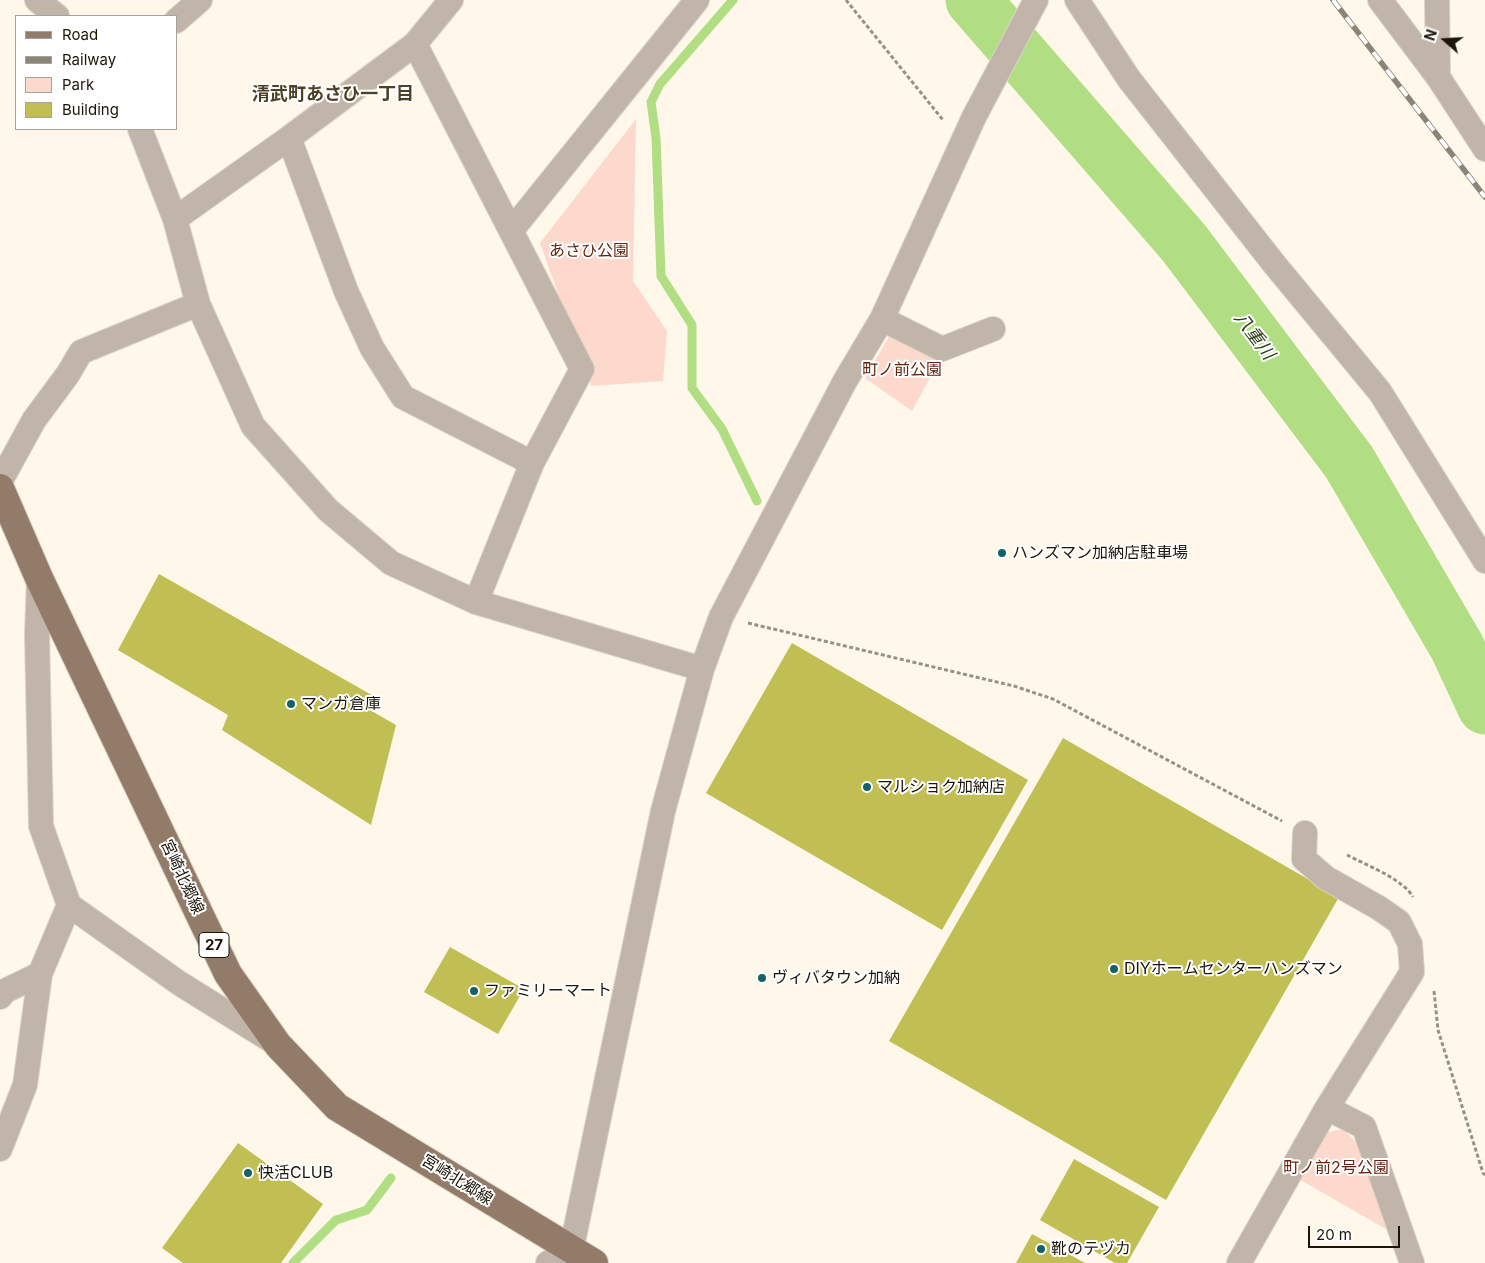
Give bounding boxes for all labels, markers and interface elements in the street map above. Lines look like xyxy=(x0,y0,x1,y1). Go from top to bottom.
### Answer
legend xyxy=(15,15,178,130)
north arrow xyxy=(1420,15,1470,65)
text: Road xyxy=(62,25,98,44)
text: N xyxy=(1421,27,1440,43)
text: Railway xyxy=(62,50,116,69)
text: Park xyxy=(62,75,94,94)
district label: 清武町あさひ一丁目 xyxy=(252,84,414,106)
text: Building xyxy=(62,100,119,119)
park label: あさひ公園 xyxy=(549,241,629,261)
water label: 八重川 xyxy=(1229,308,1279,364)
park label: 町ノ前公園 xyxy=(862,360,942,380)
place label: ハンズマン加納店駐車場 xyxy=(1012,543,1188,563)
marker: ハンズマン加納店駐車場 xyxy=(996,547,1008,559)
place label: マンガ倉庫 xyxy=(301,694,381,714)
marker: マンガ倉庫 xyxy=(285,698,297,710)
place label: マルショク加納店 xyxy=(877,777,1005,797)
marker: マルショク加納店 xyxy=(861,781,873,793)
street label: 宮崎北郷線 xyxy=(156,837,208,917)
road number: 27 xyxy=(199,932,229,958)
place label: DIYホームセンターハンズマン xyxy=(1124,959,1343,979)
marker: DIYホームセンターハンズマン xyxy=(1108,963,1120,975)
place label: ヴィバタウン加納 xyxy=(772,968,900,988)
marker: ヴィバタウン加納 xyxy=(756,972,768,984)
place label: ファミリーマート xyxy=(484,981,612,1001)
marker: ファミリーマート xyxy=(468,985,480,997)
street label: 宮崎北郷線 xyxy=(418,1151,496,1209)
park label: 町ノ前2号公園 xyxy=(1283,1158,1389,1178)
place label: 快活CLUB xyxy=(258,1163,333,1183)
marker: 快活CLUB xyxy=(242,1167,254,1179)
scale bar xyxy=(1310,1216,1402,1248)
text: 20 m xyxy=(1316,1225,1352,1244)
place label: 靴のテヅカ xyxy=(1051,1239,1131,1259)
marker: 靴のテヅカ xyxy=(1035,1243,1047,1255)

